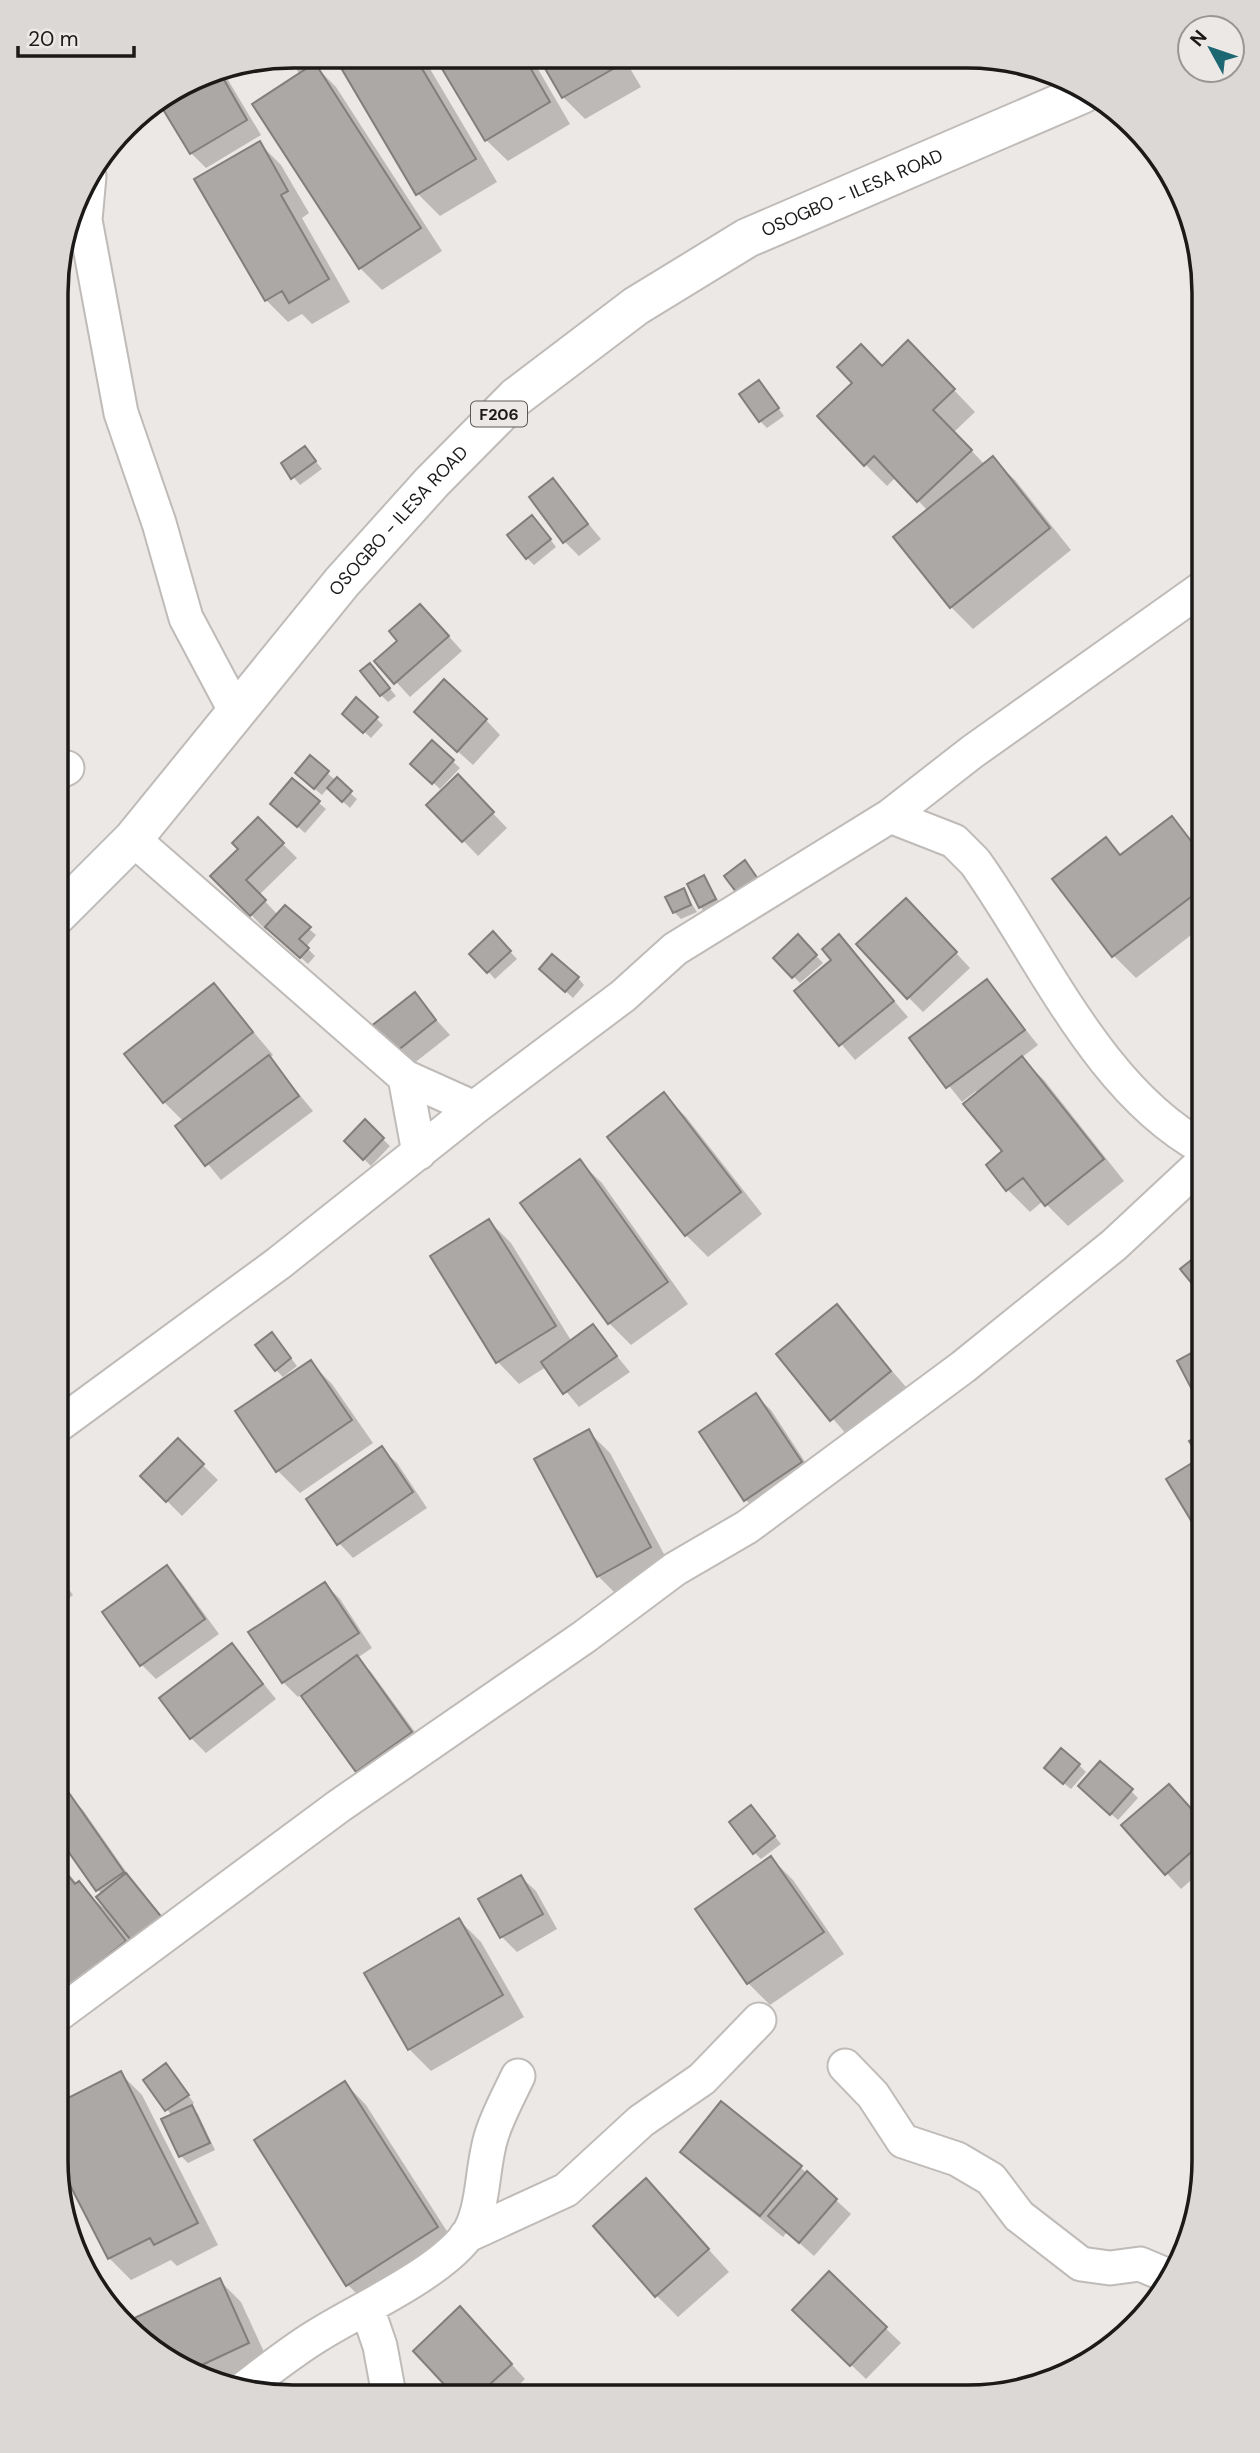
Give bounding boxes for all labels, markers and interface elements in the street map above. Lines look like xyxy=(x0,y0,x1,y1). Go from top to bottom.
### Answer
scale bar xyxy=(18,14,133,58)
north arrow xyxy=(1176,14,1246,84)
text: 20 m xyxy=(28,25,79,53)
text: N xyxy=(1184,25,1212,52)
street label: OSOGBO - ILESA ROAD xyxy=(758,143,947,242)
road number: F206 xyxy=(471,402,527,426)
street label: OSOGBO - ILESA ROAD xyxy=(324,441,473,601)

